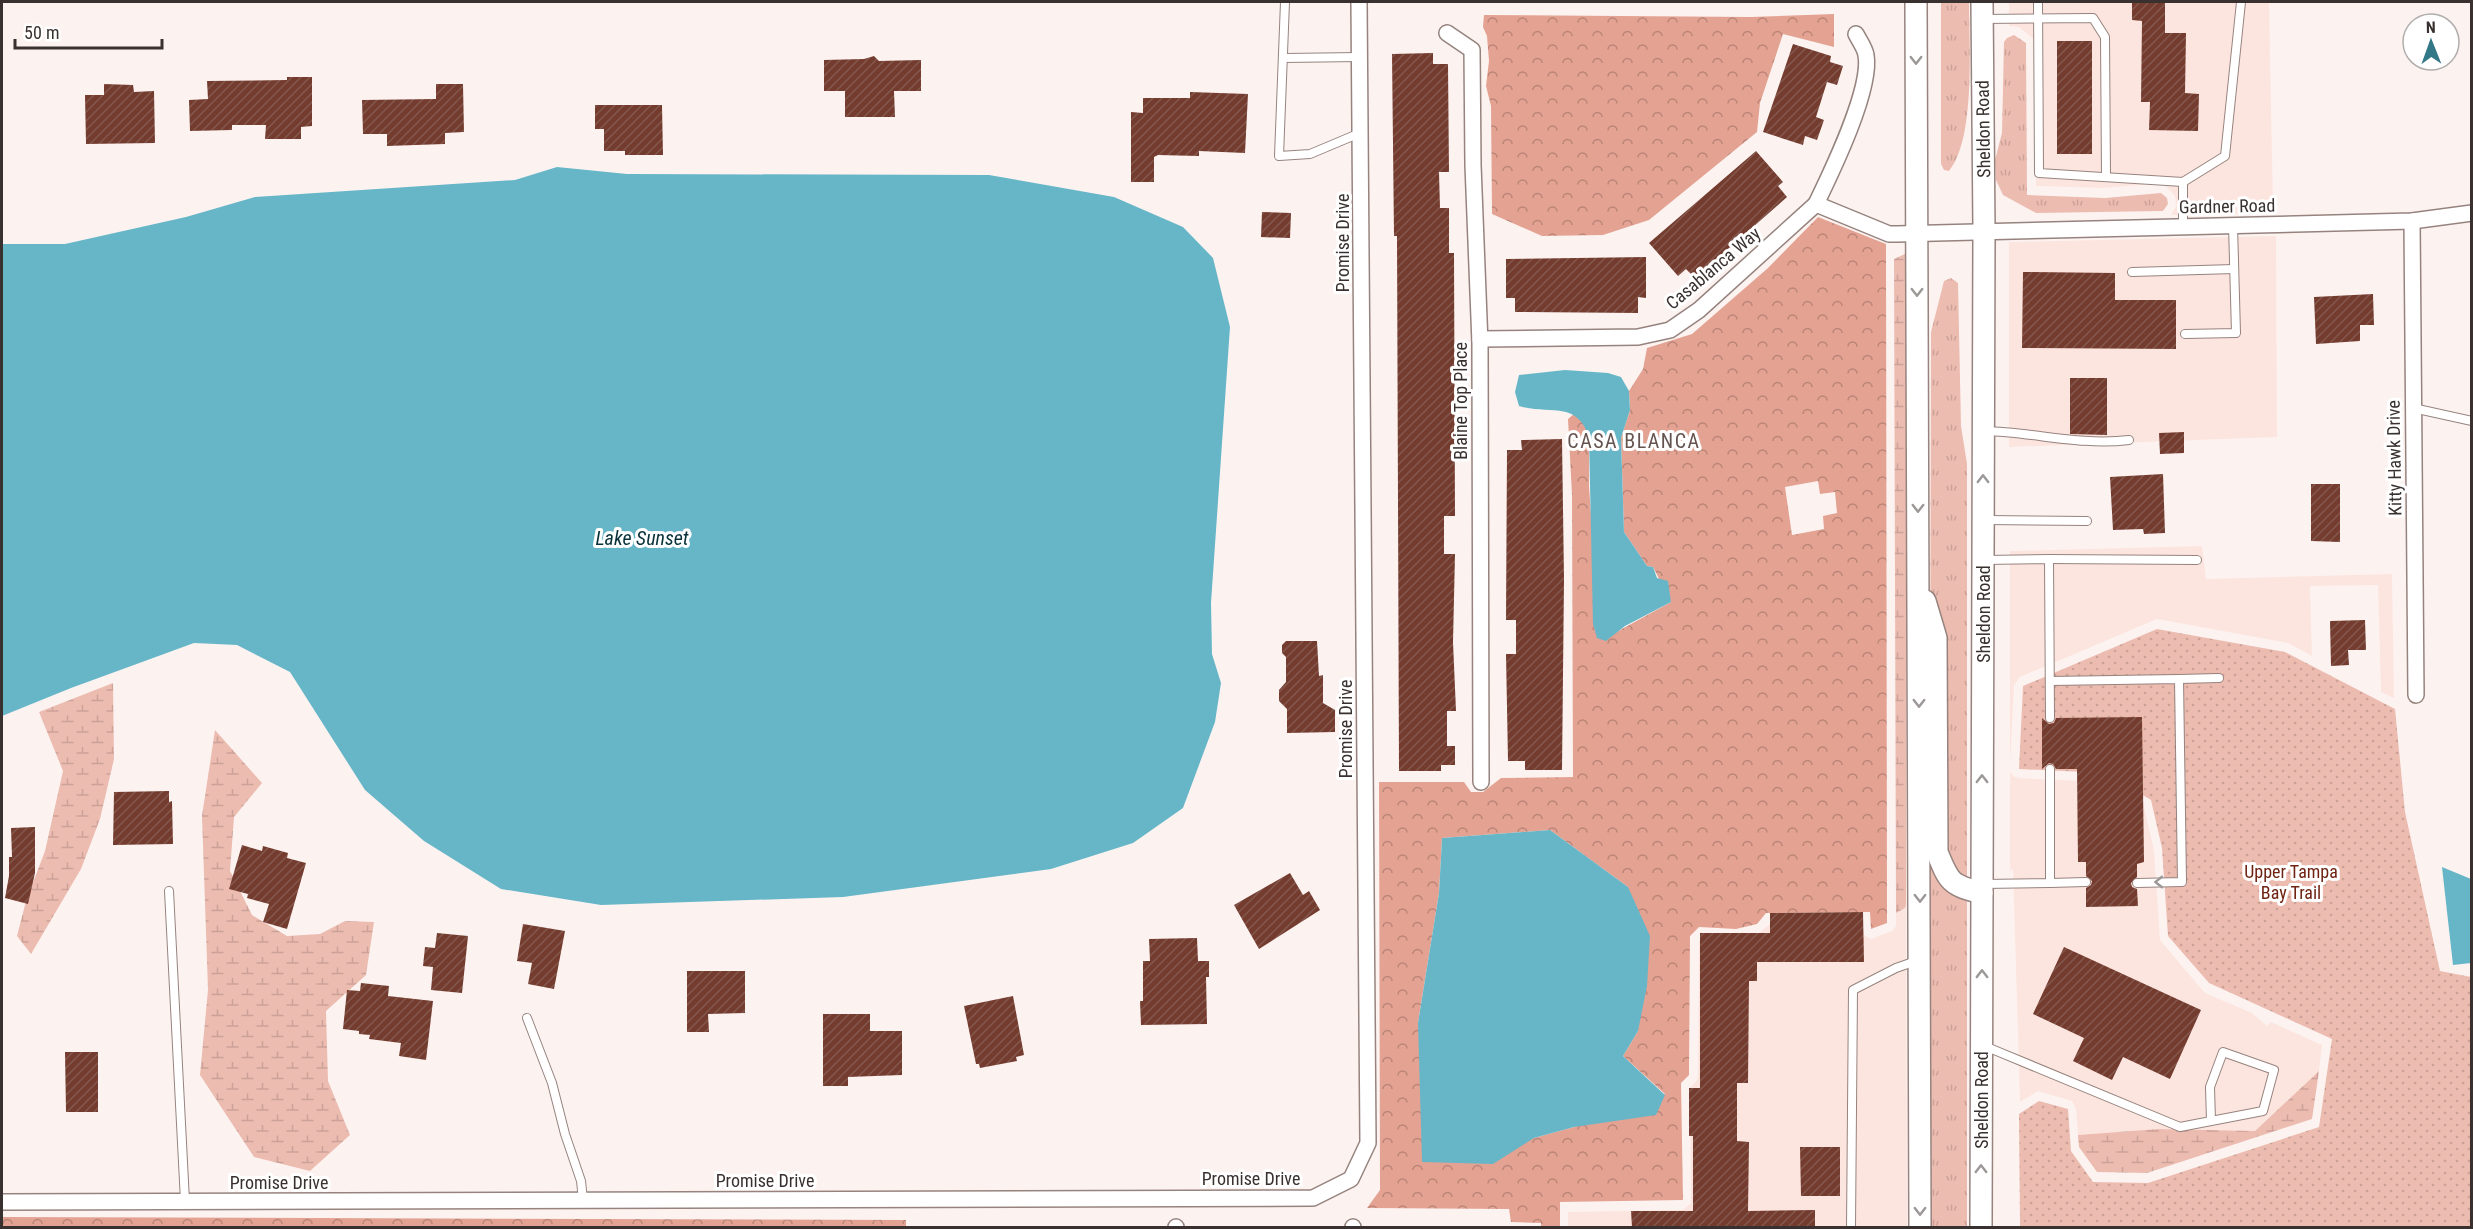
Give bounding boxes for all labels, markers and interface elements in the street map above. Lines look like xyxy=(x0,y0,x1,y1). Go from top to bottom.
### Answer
scale bar xyxy=(15,12,162,50)
north arrow xyxy=(2401,12,2461,72)
text: N xyxy=(2426,18,2436,37)
text: 50 m xyxy=(24,22,59,43)
one-way arrow xyxy=(1910,55,1922,64)
street label: Sheldon Road xyxy=(1972,80,1994,178)
street label: Promise Drive xyxy=(1332,194,1353,292)
street label: Gardner Road xyxy=(2179,195,2275,217)
street label: Casablanca Way xyxy=(1662,222,1765,313)
one-way arrow xyxy=(1911,287,1923,296)
street label: Blaine Top Place xyxy=(1450,342,1471,460)
street label: Kitty Hawk Drive xyxy=(2382,400,2406,516)
district label: CASA BLANCA xyxy=(1567,429,1701,453)
one-way arrow xyxy=(1977,475,1989,484)
one-way arrow xyxy=(1912,503,1924,512)
water label: Lake Sunset xyxy=(595,526,689,550)
street label: Sheldon Road xyxy=(1973,565,1994,663)
street label: Promise Drive xyxy=(1335,680,1356,778)
one-way arrow xyxy=(1913,698,1925,707)
one-way arrow xyxy=(1976,775,1988,784)
park label: Upper Tampa Bay Trail xyxy=(2244,861,2338,903)
one-way arrow xyxy=(2155,876,2164,888)
one-way arrow xyxy=(1914,893,1926,902)
one-way arrow xyxy=(1976,970,1988,979)
street label: Sheldon Road xyxy=(1971,1051,1992,1149)
one-way arrow xyxy=(1975,1165,1987,1174)
street label: Promise Drive xyxy=(1202,1168,1300,1189)
street label: Promise Drive xyxy=(716,1170,814,1191)
street label: Promise Drive xyxy=(230,1172,328,1193)
one-way arrow xyxy=(1914,1206,1926,1215)

